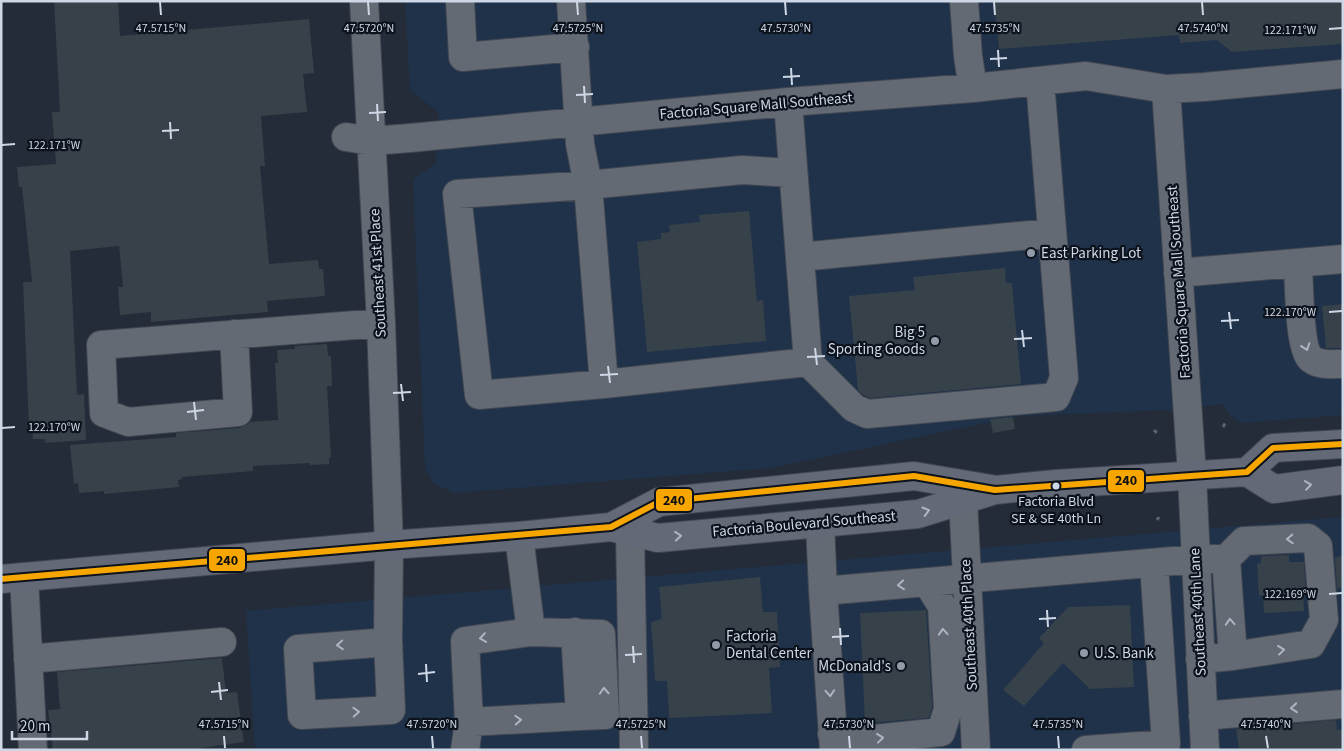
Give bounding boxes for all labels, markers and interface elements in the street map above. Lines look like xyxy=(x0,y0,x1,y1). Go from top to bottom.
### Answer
text: 47.5715°N xyxy=(136,20,186,37)
text: 47.5720°N xyxy=(344,20,394,37)
text: 47.5725°N xyxy=(553,20,603,37)
text: 47.5730°N xyxy=(761,20,811,37)
text: 47.5735°N xyxy=(970,20,1020,37)
text: 47.5740°N xyxy=(1178,20,1228,37)
text: 122.171°W xyxy=(1264,22,1317,39)
street label: Factoria Square Mall Southeast xyxy=(659,87,853,125)
text: 122.171°W xyxy=(28,137,81,154)
street label: Factoria Square Mall Southeast xyxy=(1162,185,1196,379)
street label: Southeast 41st Place xyxy=(364,208,392,338)
place label: East Parking Lot xyxy=(1041,243,1141,264)
marker: East Parking Lot xyxy=(1025,247,1037,259)
text: 122.170°W xyxy=(1264,304,1317,321)
place label: Big 5 Sporting Goods xyxy=(828,322,925,360)
marker: Big 5 Sporting Goods xyxy=(929,335,941,347)
one-way arrow xyxy=(1300,342,1310,351)
text: 122.170°W xyxy=(28,419,81,436)
line badge: 240 xyxy=(1107,469,1145,493)
text: 240 xyxy=(1115,471,1137,491)
one-way arrow xyxy=(1304,480,1313,490)
marker: Factoria Blvd SE & SE 40th Ln xyxy=(1051,481,1061,491)
line badge: 240 xyxy=(655,488,693,512)
text: 240 xyxy=(663,491,685,511)
place label: Factoria Blvd SE & SE 40th Ln xyxy=(1011,492,1101,529)
street label: Factoria Boulevard Southeast xyxy=(711,506,897,542)
one-way arrow xyxy=(922,507,930,517)
one-way arrow xyxy=(674,531,682,542)
one-way arrow xyxy=(1286,534,1294,545)
line badge: 240 xyxy=(208,548,246,572)
street label: Southeast 40th Lane xyxy=(1184,548,1212,676)
text: 240 xyxy=(216,551,238,571)
street label: Southeast 40th Place xyxy=(955,559,983,691)
one-way arrow xyxy=(896,579,904,590)
text: 122.169°W xyxy=(1264,586,1317,603)
one-way arrow xyxy=(1225,618,1236,626)
place label: Factoria Dental Center xyxy=(726,626,813,664)
one-way arrow xyxy=(938,627,949,635)
one-way arrow xyxy=(478,632,486,643)
marker: Factoria Dental Center xyxy=(710,639,722,651)
one-way arrow xyxy=(336,640,344,651)
place label: U.S. Bank xyxy=(1094,643,1154,664)
one-way arrow xyxy=(1277,645,1285,656)
marker: U.S. Bank xyxy=(1078,647,1090,659)
place label: McDonald's xyxy=(818,656,891,677)
marker: McDonald's xyxy=(895,660,907,672)
one-way arrow xyxy=(598,687,609,695)
one-way arrow xyxy=(824,689,835,697)
one-way arrow xyxy=(1290,702,1298,713)
one-way arrow xyxy=(352,706,360,717)
scale bar xyxy=(12,708,88,740)
one-way arrow xyxy=(514,714,522,725)
text: 20 m xyxy=(20,716,50,737)
text: 47.5715°N xyxy=(199,716,249,733)
text: 47.5720°N xyxy=(407,716,457,733)
text: 47.5725°N xyxy=(616,716,666,733)
text: 47.5730°N xyxy=(824,716,874,733)
text: 47.5735°N xyxy=(1033,716,1083,733)
text: 47.5740°N xyxy=(1241,716,1291,733)
one-way arrow xyxy=(877,733,885,744)

